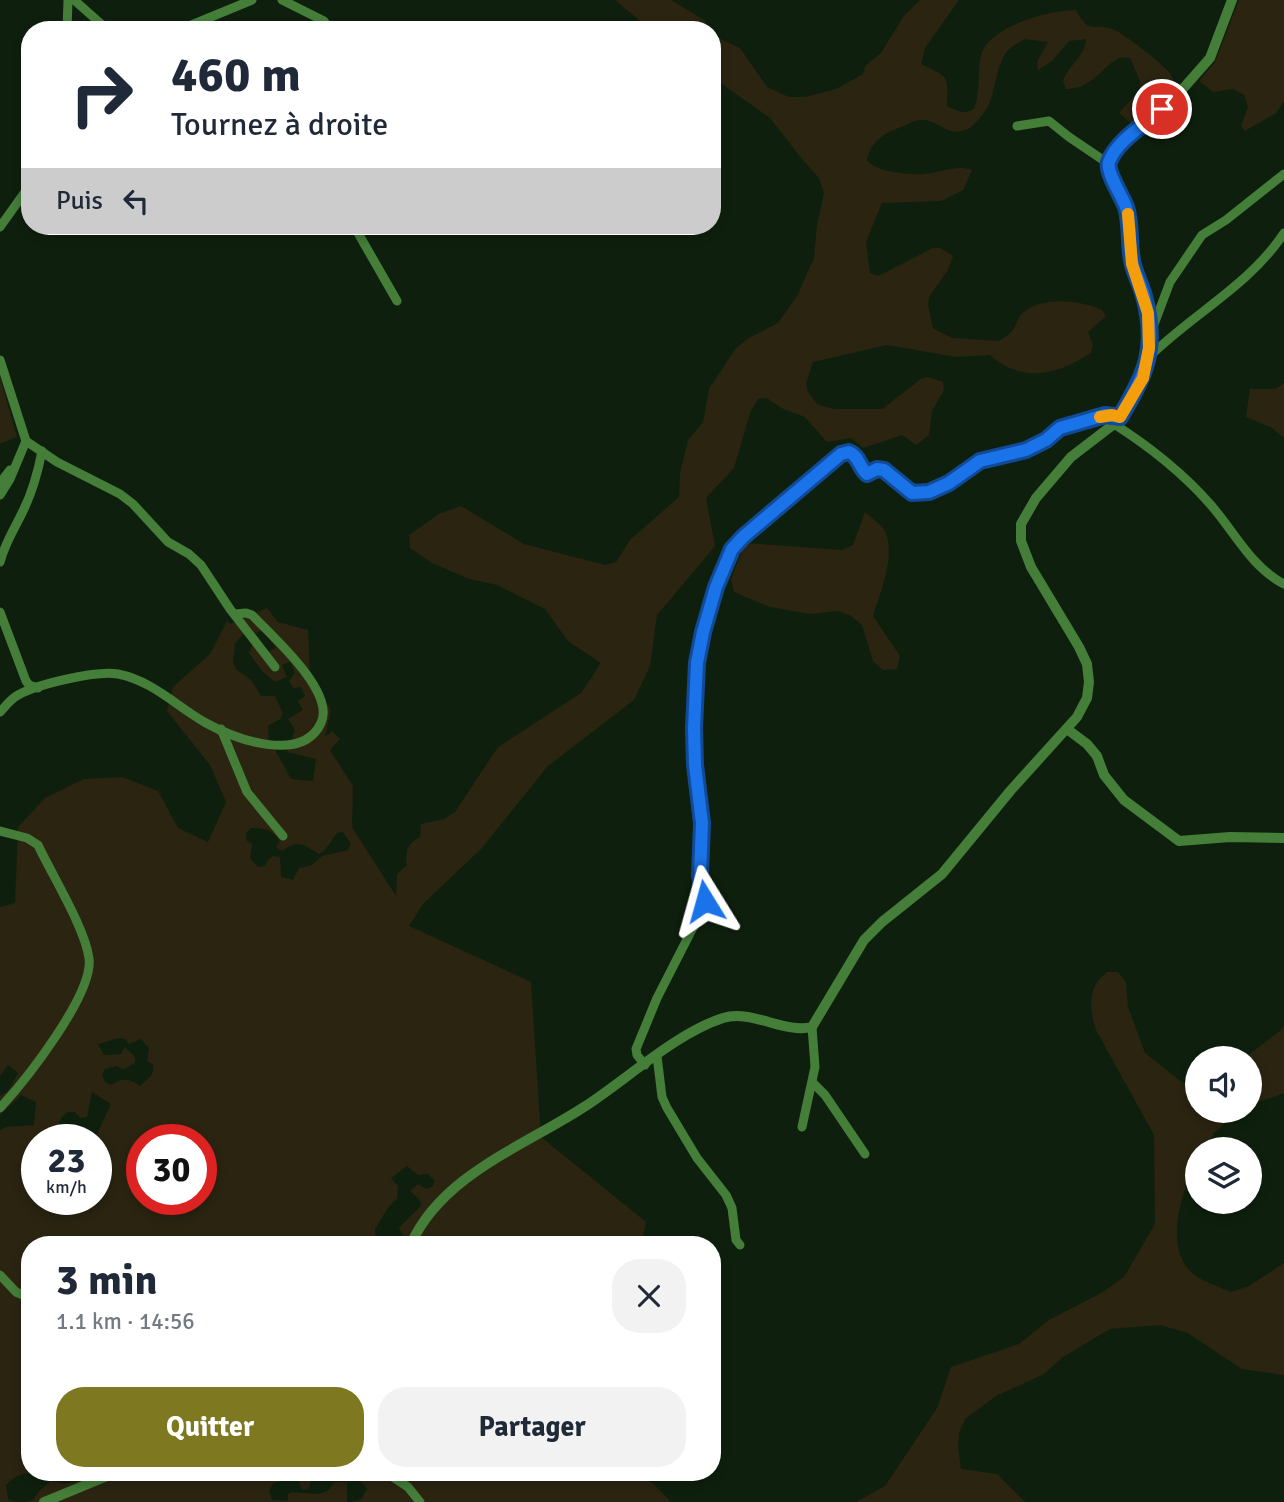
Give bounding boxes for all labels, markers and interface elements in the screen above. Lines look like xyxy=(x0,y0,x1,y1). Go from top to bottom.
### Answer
text: 460 m xyxy=(171,45,301,105)
icon: right xyxy=(56,49,147,140)
pin xyxy=(1132,79,1192,139)
icon: arrive xyxy=(1143,90,1181,128)
text: Tournez à droite xyxy=(171,105,388,144)
icon: left xyxy=(117,182,155,220)
text: Puis xyxy=(56,185,103,217)
position arrow xyxy=(668,864,742,938)
map controls xyxy=(1185,1046,1262,1214)
button: sound xyxy=(1185,1046,1262,1123)
speed limit sign: 30 xyxy=(126,1124,217,1215)
button: layers xyxy=(1185,1137,1262,1214)
text: 23 xyxy=(48,1139,85,1182)
text: km/h xyxy=(46,1176,87,1198)
text: 3 min xyxy=(56,1255,157,1306)
button: close xyxy=(612,1259,686,1333)
text: 1.1 km · 14:56 xyxy=(56,1307,195,1336)
button: Quitter xyxy=(56,1387,364,1467)
button: Partager xyxy=(378,1387,686,1467)

